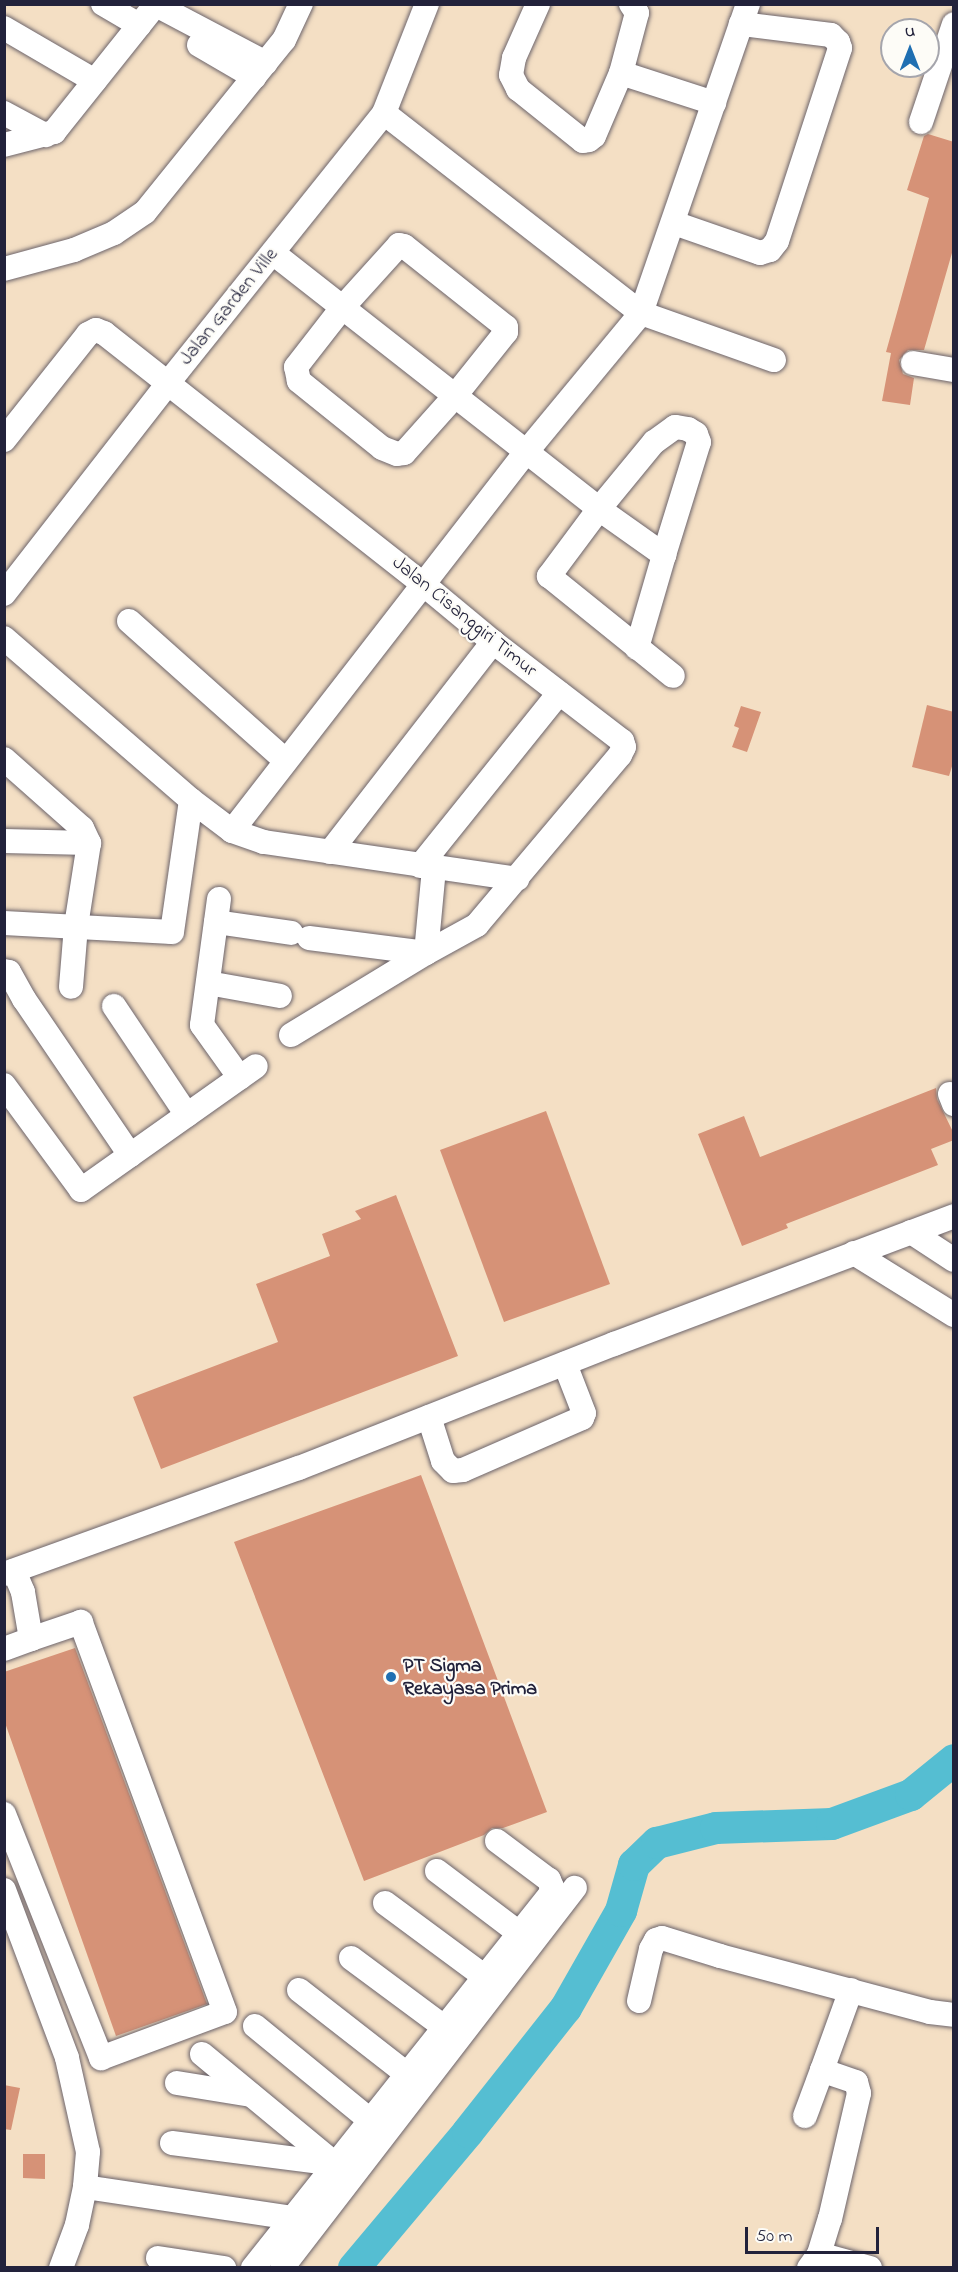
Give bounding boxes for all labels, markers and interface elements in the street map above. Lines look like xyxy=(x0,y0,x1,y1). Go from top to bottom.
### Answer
north arrow xyxy=(880,18,940,78)
text: U xyxy=(905,20,915,44)
street label: Jalan Garden Ville xyxy=(174,244,284,370)
street label: Jalan Cisanggiri Timur xyxy=(387,551,541,683)
place label: PT Sigma Rekayasa Prima xyxy=(403,1654,537,1701)
marker: PT Sigma Rekayasa Prima xyxy=(384,1670,398,1684)
scale bar xyxy=(748,2215,882,2253)
text: 50 m xyxy=(756,2224,793,2250)

